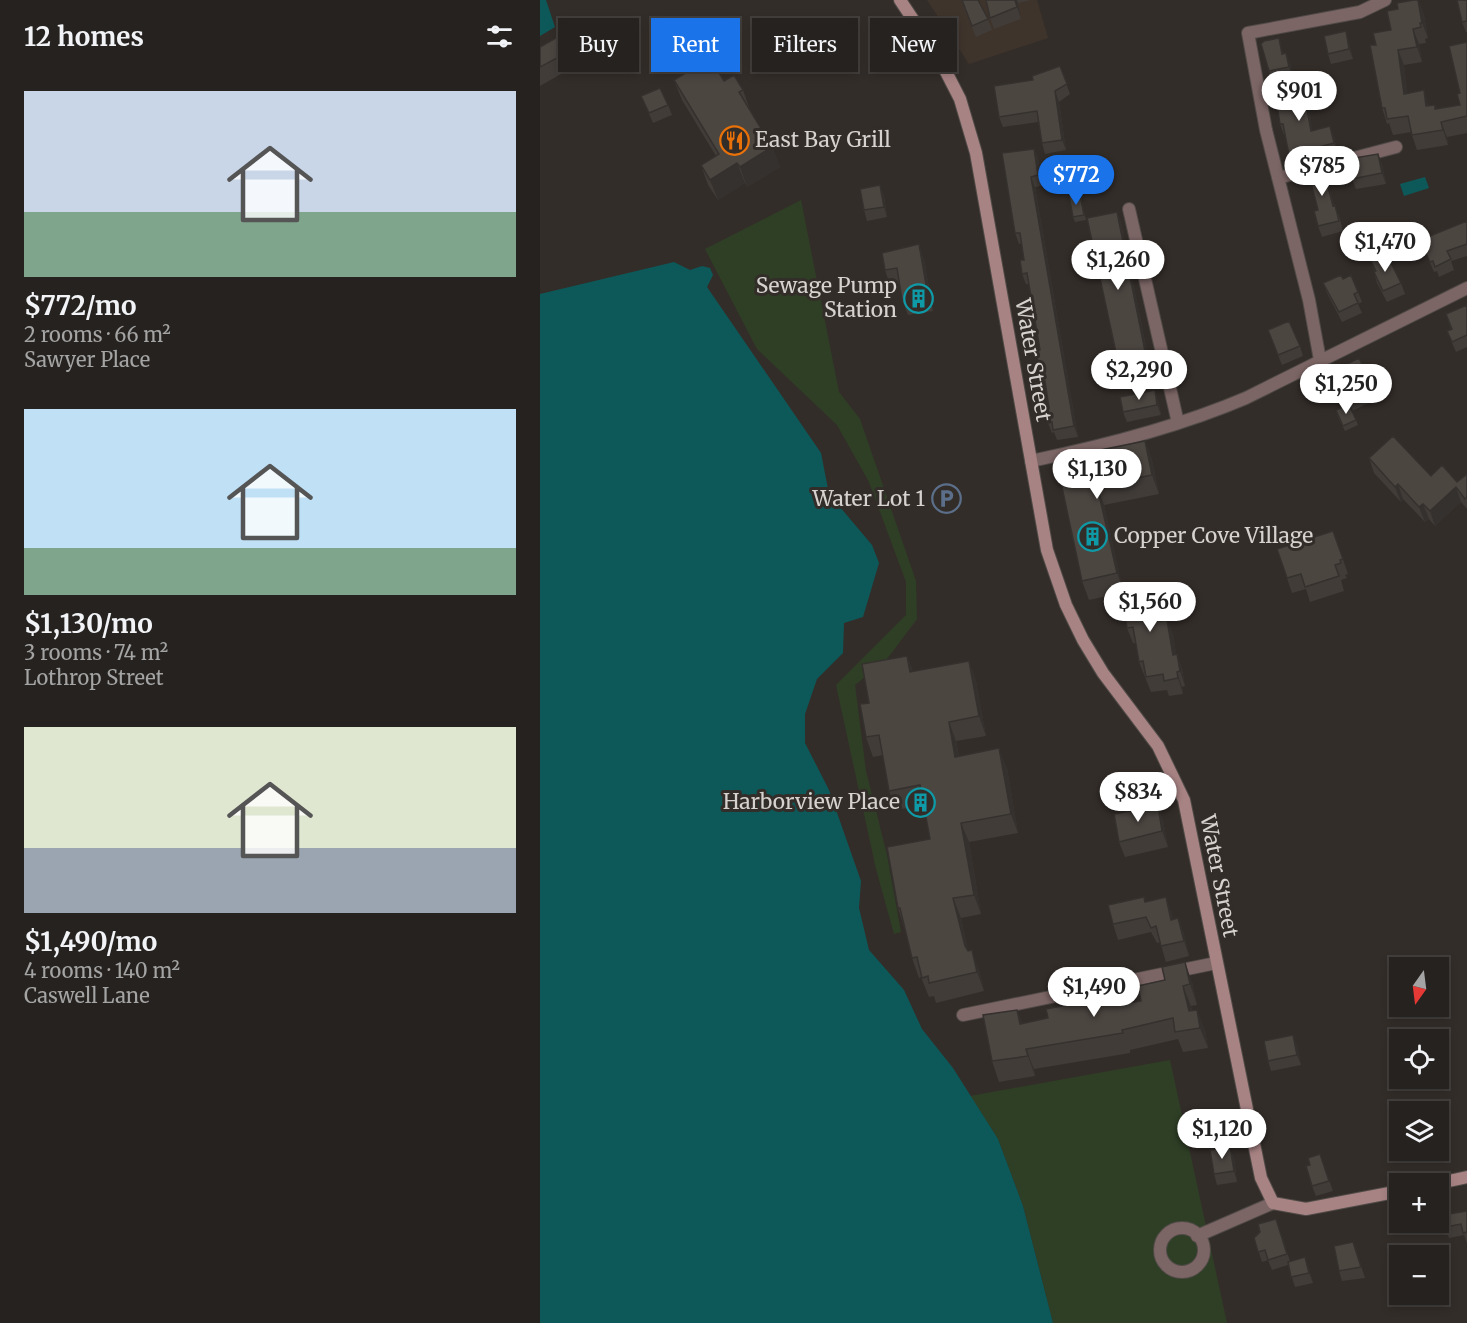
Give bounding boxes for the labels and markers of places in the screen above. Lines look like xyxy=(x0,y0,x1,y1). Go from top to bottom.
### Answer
pin: $901 xyxy=(1263,71,1335,122)
restaurant icon: East Bay Grill xyxy=(718,124,750,156)
place label: East Bay Grill xyxy=(755,126,891,153)
pin: $785 xyxy=(1286,146,1358,197)
pin: $772 xyxy=(1040,155,1112,206)
pin: $1,470 xyxy=(1336,222,1434,273)
pin: $1,260 xyxy=(1069,240,1167,291)
place label: Sewage Pump Station xyxy=(756,272,897,323)
building icon: Sewage Pump Station xyxy=(902,282,934,314)
pin: $2,290 xyxy=(1090,350,1188,401)
pin: $1,250 xyxy=(1297,364,1395,415)
pin: $1,130 xyxy=(1048,449,1146,500)
parking icon: Water Lot 1 xyxy=(930,483,962,515)
place label: Water Lot 1 xyxy=(811,485,925,512)
building icon: Copper Cove Village xyxy=(1077,520,1109,552)
place label: Copper Cove Village xyxy=(1114,522,1313,549)
pin: $1,560 xyxy=(1101,582,1199,633)
pin: $834 xyxy=(1102,772,1174,823)
building icon: Harborview Place xyxy=(905,786,937,818)
place label: Harborview Place xyxy=(723,788,900,815)
pin: $1,490 xyxy=(1045,967,1143,1018)
pin: $1,120 xyxy=(1173,1109,1271,1160)

